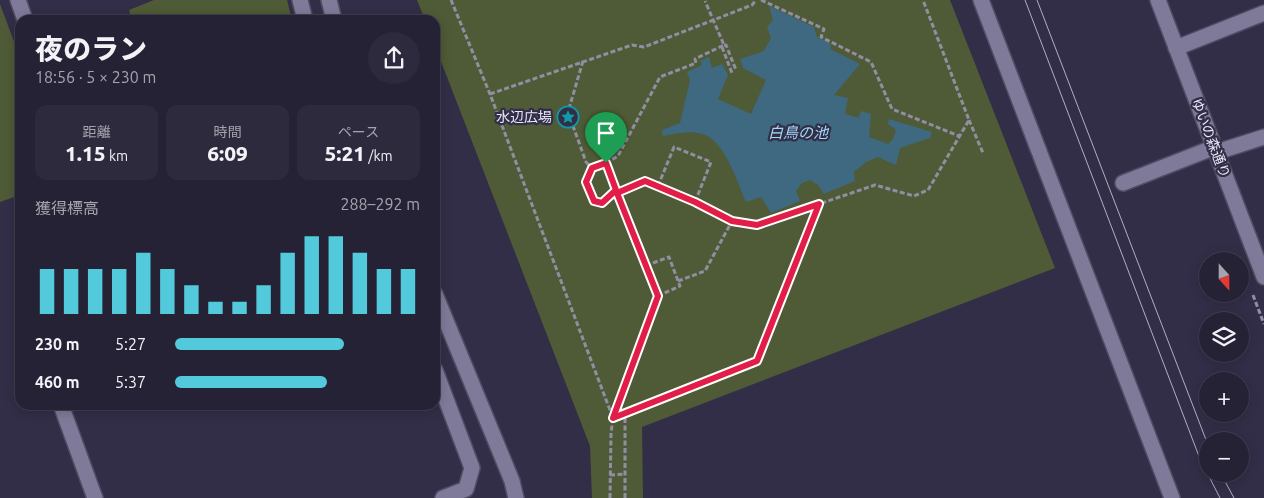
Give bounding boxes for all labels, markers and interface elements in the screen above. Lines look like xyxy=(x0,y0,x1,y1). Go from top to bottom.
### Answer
button: share xyxy=(368,32,420,84)
text: 夜のラン xyxy=(35,33,147,64)
text: 18:56 · 5 × 230 m xyxy=(35,68,156,86)
street label: ゆいの森通り xyxy=(1188,96,1234,180)
place icon: 水辺広場 xyxy=(556,105,580,129)
place label: 水辺広場 xyxy=(496,109,552,125)
pin xyxy=(585,112,627,163)
icon: arrive xyxy=(592,119,620,147)
text: 距離 xyxy=(83,124,111,140)
text: 時間 xyxy=(214,124,242,140)
text: ペース xyxy=(338,124,379,140)
water label: 白鳥の池 xyxy=(768,124,830,141)
text: 1.15 xyxy=(65,141,106,165)
text: 6:09 xyxy=(207,141,248,165)
text: 5:21 xyxy=(324,141,365,165)
text: km xyxy=(106,148,128,164)
text: /km xyxy=(365,148,393,164)
text: 288–292 m xyxy=(340,195,420,213)
text: 獲得標高 xyxy=(35,199,99,217)
north arrow xyxy=(1199,252,1249,302)
map controls xyxy=(1199,252,1249,482)
button: layers xyxy=(1199,312,1249,362)
text: 230 m xyxy=(35,335,80,353)
text: 5:27 xyxy=(115,335,146,353)
button: + xyxy=(1199,372,1249,422)
text: 460 m xyxy=(35,373,80,391)
text: 5:37 xyxy=(115,373,146,391)
button: − xyxy=(1199,432,1249,482)

